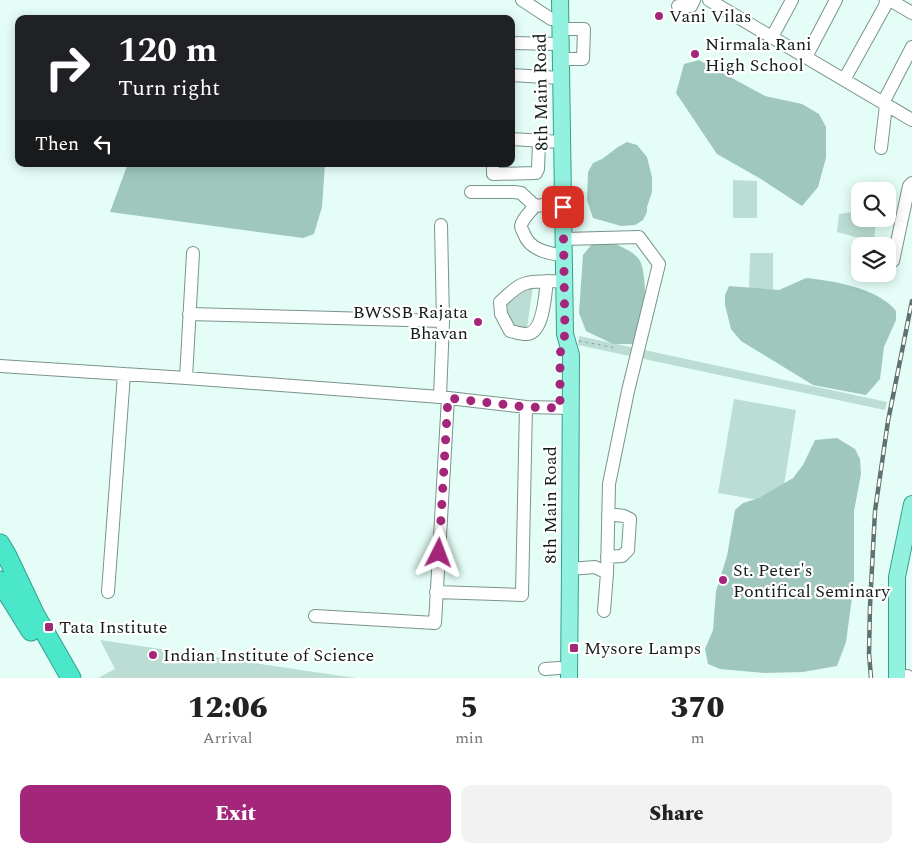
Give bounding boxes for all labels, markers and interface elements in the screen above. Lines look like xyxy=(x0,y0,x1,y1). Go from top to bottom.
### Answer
place label: Vani Vilas xyxy=(669,3,752,30)
marker: Vani Vilas xyxy=(653,10,665,22)
text: 120 m xyxy=(118,24,217,77)
place label: Nirmala Rani High School xyxy=(705,31,812,79)
street label: 8th Main Road xyxy=(526,33,556,151)
icon: right xyxy=(35,35,100,100)
marker: Nirmala Rani High School xyxy=(689,48,701,60)
text: Turn right xyxy=(118,72,220,105)
text: Then xyxy=(35,130,79,159)
icon: left xyxy=(89,130,117,158)
map controls xyxy=(851,182,896,282)
button: search xyxy=(851,182,896,227)
pin xyxy=(542,186,584,228)
icon: arrive xyxy=(549,193,577,221)
button: layers xyxy=(851,237,896,282)
place label: BWSSB Rajata Bhavan xyxy=(353,299,468,347)
marker: BWSSB Rajata Bhavan xyxy=(472,316,484,328)
street label: 8th Main Road xyxy=(537,446,564,564)
position arrow xyxy=(412,526,464,578)
place label: St. Peter's Pontifical Seminary xyxy=(733,557,891,605)
marker: St. Peter's Pontifical Seminary xyxy=(717,574,729,586)
place label: Tata Institute xyxy=(59,614,168,641)
marker: Tata Institute xyxy=(43,621,55,633)
place label: Mysore Lamps xyxy=(584,635,701,662)
place label: Indian Institute of Science xyxy=(163,642,374,669)
marker: Mysore Lamps xyxy=(568,642,580,654)
marker: Indian Institute of Science xyxy=(147,649,159,661)
text: 12:06 xyxy=(187,685,268,731)
text: 5 xyxy=(460,685,478,731)
text: 370 xyxy=(671,685,725,731)
text: Arrival xyxy=(203,726,253,750)
text: min xyxy=(455,726,483,750)
text: m xyxy=(691,726,704,750)
button: Exit xyxy=(20,785,451,843)
button: Share xyxy=(461,785,892,843)

